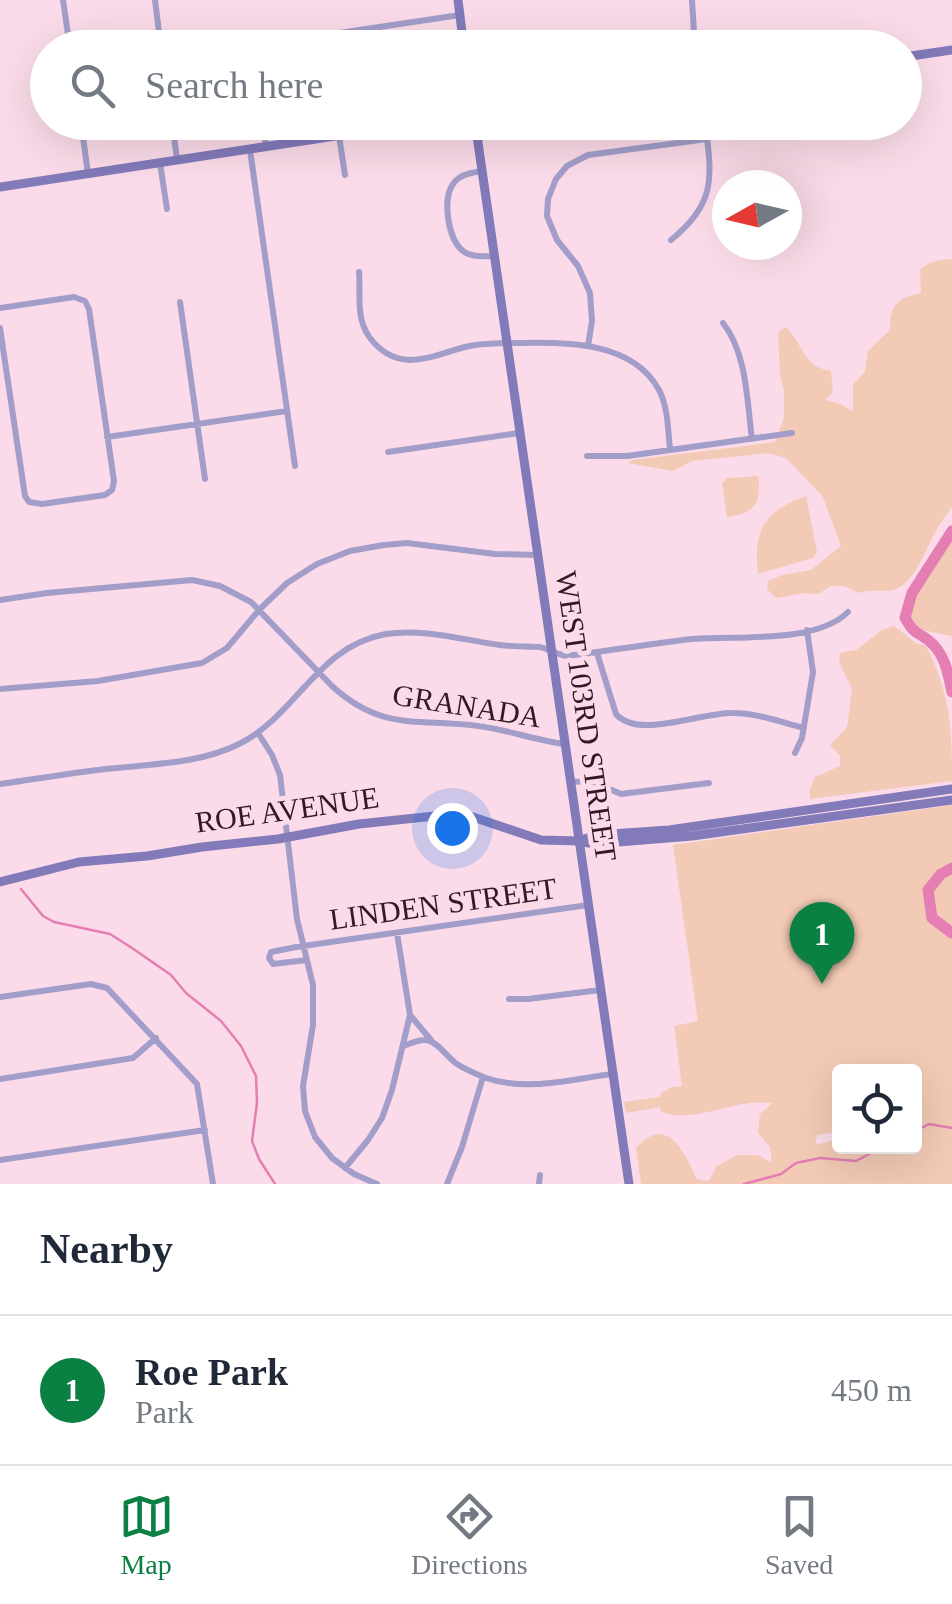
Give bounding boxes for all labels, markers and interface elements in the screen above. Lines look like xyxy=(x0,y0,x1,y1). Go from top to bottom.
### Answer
search box xyxy=(30,30,922,140)
icon: search xyxy=(65,58,120,113)
text: Search here xyxy=(145,64,323,106)
north arrow xyxy=(712,170,802,260)
street label: WEST 103RD STREET xyxy=(550,569,623,863)
street label: GRANADA xyxy=(390,677,544,734)
street label: ROE AVENUE xyxy=(193,780,381,839)
your location xyxy=(427,803,478,854)
street label: LINDEN STREET xyxy=(327,871,559,936)
pin: 1 xyxy=(790,902,854,984)
map controls xyxy=(832,1064,922,1154)
button: locate xyxy=(832,1064,922,1154)
text: Nearby xyxy=(40,1226,173,1272)
text: Roe Park xyxy=(135,1351,288,1393)
text: 1 xyxy=(65,1372,81,1408)
text: 450 m xyxy=(831,1372,912,1408)
text: Park xyxy=(135,1394,194,1430)
tab: Map xyxy=(119,1489,174,1581)
tab: Directions xyxy=(411,1489,528,1581)
tab: Saved xyxy=(765,1489,833,1581)

